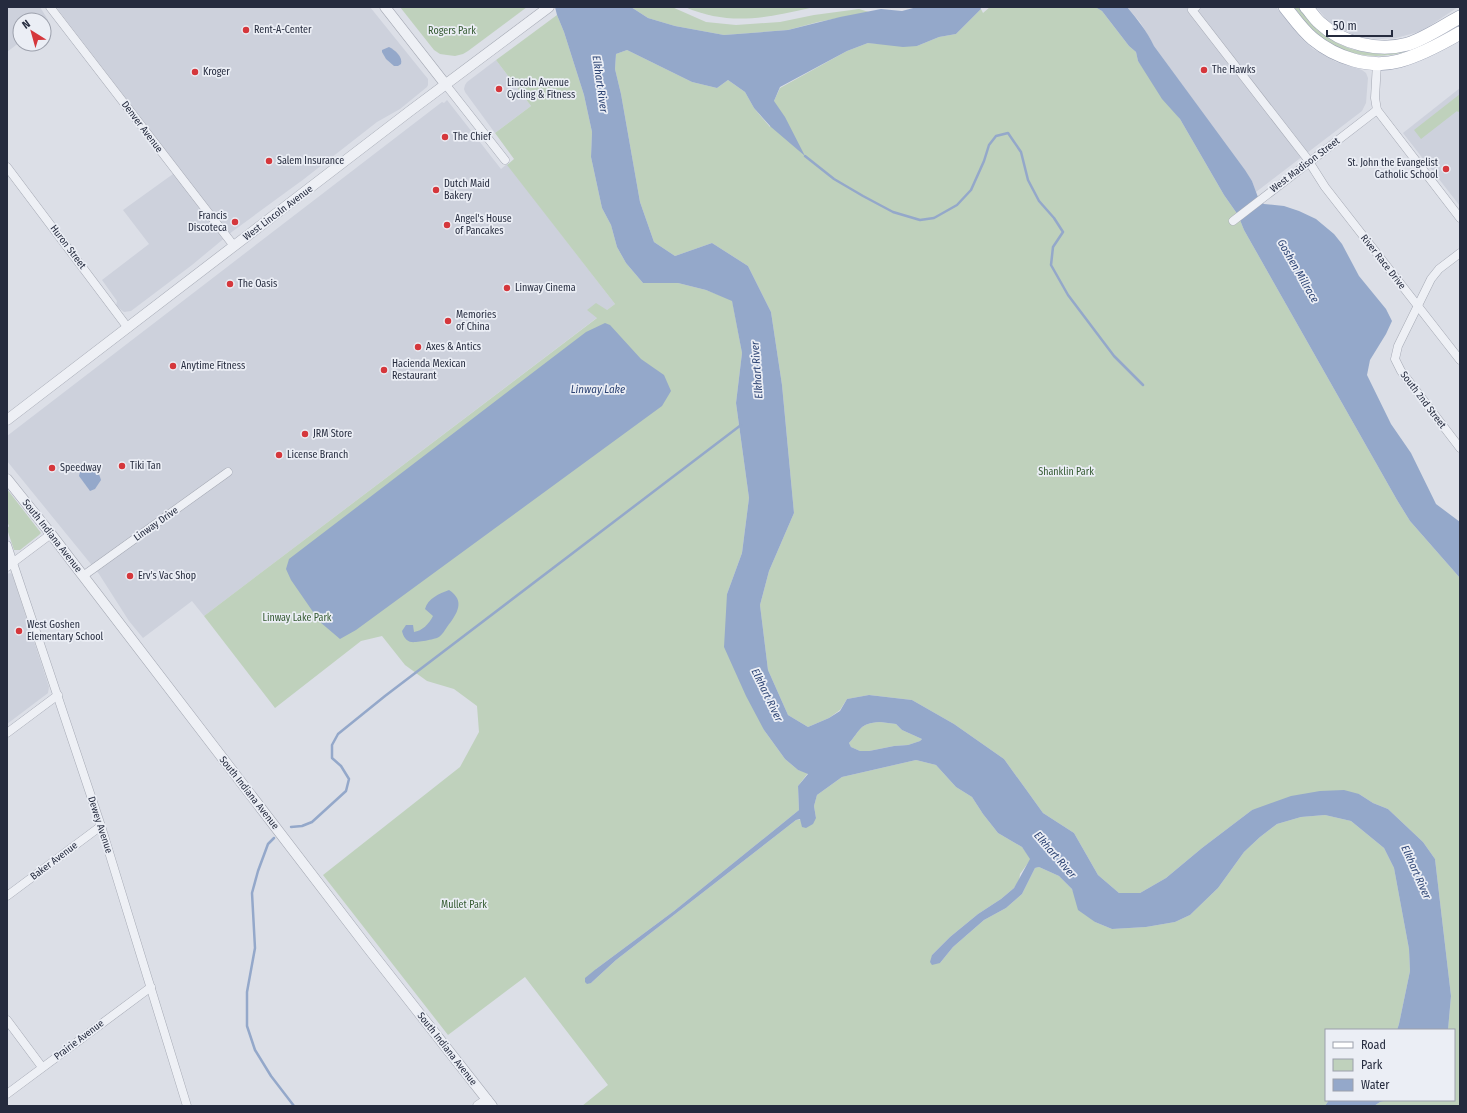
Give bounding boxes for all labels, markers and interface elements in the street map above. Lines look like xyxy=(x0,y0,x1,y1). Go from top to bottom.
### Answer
north arrow xyxy=(12,12,52,52)
scale bar xyxy=(1327,12,1392,38)
text: N xyxy=(20,17,33,32)
text: 50 m xyxy=(1333,19,1357,33)
place label: Rent-A-Center xyxy=(254,24,312,36)
marker: Rent-A-Center xyxy=(241,25,251,35)
park label: Rogers Park xyxy=(428,25,476,37)
water label: Elkhart River xyxy=(590,55,611,115)
place label: The Hawks xyxy=(1212,64,1256,76)
marker: The Hawks xyxy=(1199,65,1209,75)
place label: Kroger xyxy=(203,66,230,78)
marker: Kroger xyxy=(190,67,200,77)
place label: Lincoln Avenue Cycling & Fitness xyxy=(507,77,575,101)
marker: Lincoln Avenue Cycling & Fitness xyxy=(494,84,504,94)
street label: Denver Avenue xyxy=(119,99,165,155)
place label: The Chief xyxy=(453,131,492,143)
marker: The Chief xyxy=(440,132,450,142)
street label: West Madison Street xyxy=(1268,135,1343,195)
place label: Salem Insurance xyxy=(277,155,344,167)
marker: Salem Insurance xyxy=(264,156,274,166)
place label: St. John the Evangelist Catholic School xyxy=(1347,157,1439,181)
marker: St. John the Evangelist Catholic School xyxy=(1441,164,1451,174)
place label: Dutch Maid Bakery xyxy=(444,178,490,202)
street label: West Lincoln Avenue xyxy=(241,183,315,243)
marker: Dutch Maid Bakery xyxy=(431,185,441,195)
place label: Francis Discoteca xyxy=(188,210,227,234)
place label: Angel's House of Pancakes xyxy=(455,213,512,237)
marker: Francis Discoteca xyxy=(230,217,240,227)
marker: Angel's House of Pancakes xyxy=(442,220,452,230)
street label: Huron Street xyxy=(48,223,89,272)
street label: River Race Drive xyxy=(1358,232,1408,292)
water label: Goshen Millrace xyxy=(1275,237,1321,305)
place label: The Oasis xyxy=(238,278,277,290)
marker: The Oasis xyxy=(225,279,235,289)
place label: Linway Cinema xyxy=(515,282,576,294)
marker: Linway Cinema xyxy=(502,283,512,293)
place label: Memories of China xyxy=(456,309,496,333)
marker: Memories of China xyxy=(443,316,453,326)
water label: Elkhart River xyxy=(748,340,765,399)
place label: Axes & Antics xyxy=(426,341,481,353)
marker: Axes & Antics xyxy=(413,342,423,352)
place label: Hacienda Mexican Restaurant xyxy=(392,358,466,382)
place label: Anytime Fitness xyxy=(181,360,245,372)
marker: Anytime Fitness xyxy=(168,361,178,371)
marker: Hacienda Mexican Restaurant xyxy=(379,365,389,375)
street label: South 2nd Street xyxy=(1398,369,1449,431)
water label: Linway Lake xyxy=(571,383,625,396)
place label: JRM Store xyxy=(313,428,352,440)
marker: JRM Store xyxy=(300,429,310,439)
place label: License Branch xyxy=(287,449,348,461)
marker: License Branch xyxy=(274,450,284,460)
place label: Tiki Tan xyxy=(130,460,161,472)
marker: Tiki Tan xyxy=(117,461,127,471)
place label: Speedway xyxy=(60,462,102,474)
marker: Speedway xyxy=(47,463,57,473)
park label: Shanklin Park xyxy=(1038,466,1094,478)
street label: South Indiana Avenue xyxy=(20,497,84,575)
street label: Linway Drive xyxy=(132,504,181,544)
place label: Erv's Vac Shop xyxy=(138,570,196,582)
marker: Erv's Vac Shop xyxy=(125,571,135,581)
park label: Linway Lake Park xyxy=(262,612,332,624)
place label: West Goshen Elementary School xyxy=(27,619,103,643)
marker: West Goshen Elementary School xyxy=(14,626,24,636)
water label: Elkhart River xyxy=(749,666,786,725)
street label: South Indiana Avenue xyxy=(217,754,281,832)
street label: Dewey Avenue xyxy=(85,795,115,855)
water label: Elkhart River xyxy=(1031,829,1080,882)
street label: Baker Avenue xyxy=(28,839,80,883)
water label: Elkhart River xyxy=(1398,843,1434,902)
park label: Mullet Park xyxy=(441,899,487,911)
street label: South Indiana Avenue xyxy=(415,1010,479,1088)
street label: Prairie Avenue xyxy=(52,1017,106,1063)
legend xyxy=(1325,1029,1455,1101)
text: Road xyxy=(1361,1038,1386,1052)
text: Park xyxy=(1361,1058,1383,1072)
text: Water xyxy=(1361,1078,1390,1092)

